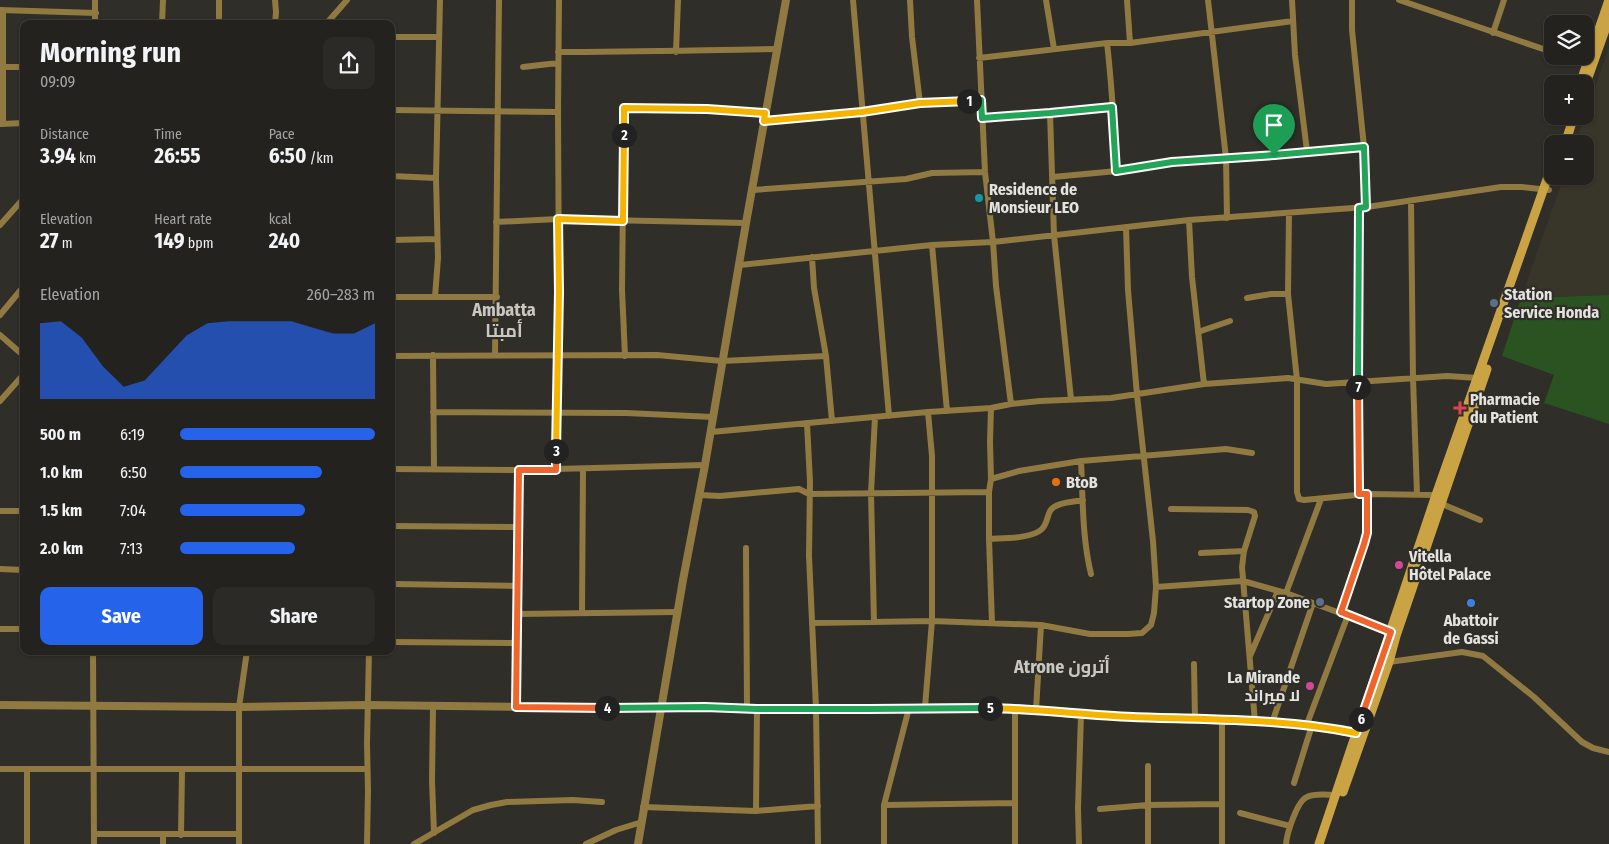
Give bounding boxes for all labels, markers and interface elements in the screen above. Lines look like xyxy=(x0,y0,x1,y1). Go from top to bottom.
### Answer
map controls xyxy=(1544,15,1594,185)
button: layers xyxy=(1544,15,1594,65)
text: Morning run xyxy=(40,36,181,69)
button: share xyxy=(323,37,375,89)
text: 09:09 xyxy=(40,72,75,91)
button: + xyxy=(1544,75,1594,125)
pin: 1 xyxy=(956,88,982,114)
text: 1 xyxy=(967,93,972,110)
pin xyxy=(1253,104,1295,155)
icon: arrive xyxy=(1260,111,1288,139)
pin: 2 xyxy=(612,122,636,148)
text: Distance xyxy=(40,126,89,143)
text: Time xyxy=(154,126,182,143)
text: Pace xyxy=(269,126,295,143)
text: 2 xyxy=(621,127,628,144)
button: − xyxy=(1544,135,1594,185)
text: 3.94 xyxy=(40,143,76,169)
text: 26:55 xyxy=(154,143,201,169)
text: 6:50 xyxy=(269,143,306,169)
text: km xyxy=(76,150,96,167)
text: /km xyxy=(306,150,334,167)
place label: Residence de Monsieur LEO xyxy=(989,180,1079,217)
marker: Residence de Monsieur LEO xyxy=(973,192,985,204)
text: Elevation xyxy=(40,211,93,228)
text: Heart rate xyxy=(154,211,212,228)
text: kcal xyxy=(269,211,291,228)
text: 27 xyxy=(40,228,59,254)
text: 149 xyxy=(154,228,184,254)
text: 240 xyxy=(269,228,300,254)
text: m xyxy=(59,235,73,252)
text: bpm xyxy=(184,235,213,252)
text: Elevation xyxy=(40,285,100,304)
text: 260–283 m xyxy=(307,285,375,304)
place label: Station Service Honda xyxy=(1504,285,1599,322)
marker: Station Service Honda xyxy=(1488,297,1500,309)
district label: Ambatta أمبتا xyxy=(471,299,536,342)
pin: 7 xyxy=(1346,374,1370,400)
text: 7 xyxy=(1356,379,1361,396)
place label: Pharmacie du Patient xyxy=(1470,390,1540,427)
marker: Pharmacie du Patient xyxy=(1454,402,1466,414)
text: 500 m xyxy=(40,425,81,444)
text: 6:19 xyxy=(120,425,145,444)
pin: 3 xyxy=(544,438,568,464)
text: 3 xyxy=(553,443,560,460)
text: 1.0 km xyxy=(40,463,83,482)
text: 6:50 xyxy=(120,463,147,482)
place label: BtoB xyxy=(1066,473,1098,492)
marker: BtoB xyxy=(1050,476,1062,488)
text: 1.5 km xyxy=(40,501,82,520)
text: 7:04 xyxy=(120,501,146,520)
text: 2.0 km xyxy=(40,539,83,558)
text: 7:13 xyxy=(120,539,143,558)
place label: Vitella Hôtel Palace xyxy=(1408,547,1491,584)
marker: Vitella Hôtel Palace xyxy=(1393,559,1405,571)
button: Save xyxy=(40,587,203,645)
button: Share xyxy=(213,587,375,645)
place label: Startop Zone xyxy=(1224,593,1310,612)
marker: Startop Zone xyxy=(1314,596,1326,608)
marker: Abattoir de Gassi xyxy=(1465,597,1477,609)
place label: Abattoir de Gassi xyxy=(1443,611,1499,648)
district label: Atrone أترون xyxy=(1013,654,1110,678)
place label: La Mirande لا ميراند xyxy=(1227,668,1300,705)
marker: La Mirande لا ميراند xyxy=(1304,680,1316,692)
pin: 4 xyxy=(594,696,620,720)
pin: 5 xyxy=(978,696,1002,720)
text: 4 xyxy=(604,700,611,717)
text: 5 xyxy=(987,700,994,717)
pin: 6 xyxy=(1348,706,1374,732)
text: 6 xyxy=(1358,711,1365,728)

